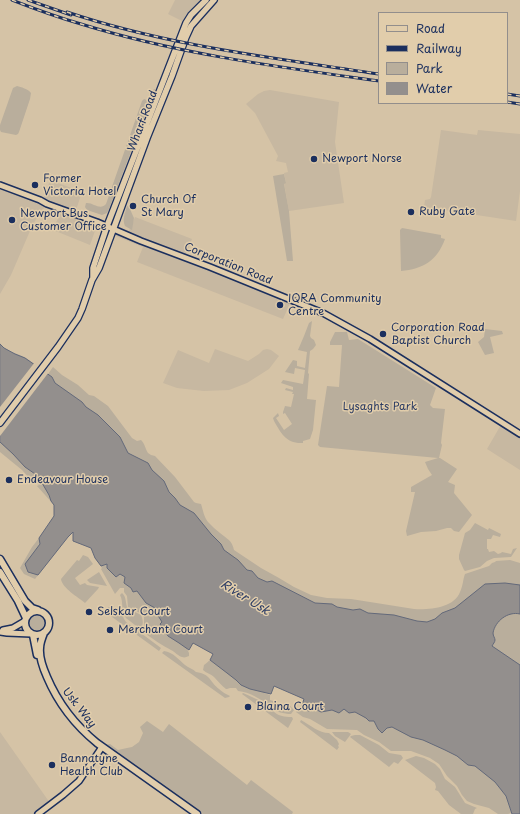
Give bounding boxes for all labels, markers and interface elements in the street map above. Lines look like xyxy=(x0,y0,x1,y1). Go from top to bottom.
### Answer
legend xyxy=(378,12,508,104)
text: Road xyxy=(416,19,445,37)
text: Railway xyxy=(416,39,462,57)
text: Park xyxy=(416,59,443,77)
text: Water xyxy=(416,79,452,97)
street label: Wharf Road xyxy=(125,89,161,153)
place label: Newport Norse xyxy=(322,152,402,166)
marker: Newport Norse xyxy=(309,154,319,164)
place label: Former Victoria Hotel xyxy=(43,172,116,198)
marker: Former Victoria Hotel xyxy=(30,180,40,190)
place label: Church Of St Mary xyxy=(141,193,196,219)
marker: Church Of St Mary xyxy=(128,201,138,211)
place label: Ruby Gate xyxy=(419,205,475,219)
place label: Newport Bus Customer Office xyxy=(20,207,107,233)
marker: Ruby Gate xyxy=(406,207,416,217)
marker: Newport Bus Customer Office xyxy=(7,215,17,225)
street label: Corporation Road xyxy=(182,240,274,288)
place label: IQRA Community Centre xyxy=(288,292,382,318)
marker: IQRA Community Centre xyxy=(275,300,285,310)
place label: Corporation Road Baptist Church xyxy=(391,321,485,347)
marker: Corporation Road Baptist Church xyxy=(378,329,388,339)
park label: Lysaghts Park xyxy=(343,400,417,414)
place label: Endeavour House xyxy=(17,473,108,487)
marker: Endeavour House xyxy=(4,475,14,485)
water label: River Usk xyxy=(218,577,272,619)
place label: Selskar Court xyxy=(97,605,170,619)
marker: Selskar Court xyxy=(84,607,94,617)
place label: Merchant Court xyxy=(118,623,203,637)
marker: Merchant Court xyxy=(105,625,115,635)
street label: Usk Way xyxy=(59,685,99,731)
place label: Blaina Court xyxy=(256,700,324,714)
marker: Blaina Court xyxy=(243,702,253,712)
place label: Bannatyne Health Club xyxy=(60,752,123,778)
marker: Bannatyne Health Club xyxy=(47,760,57,770)

